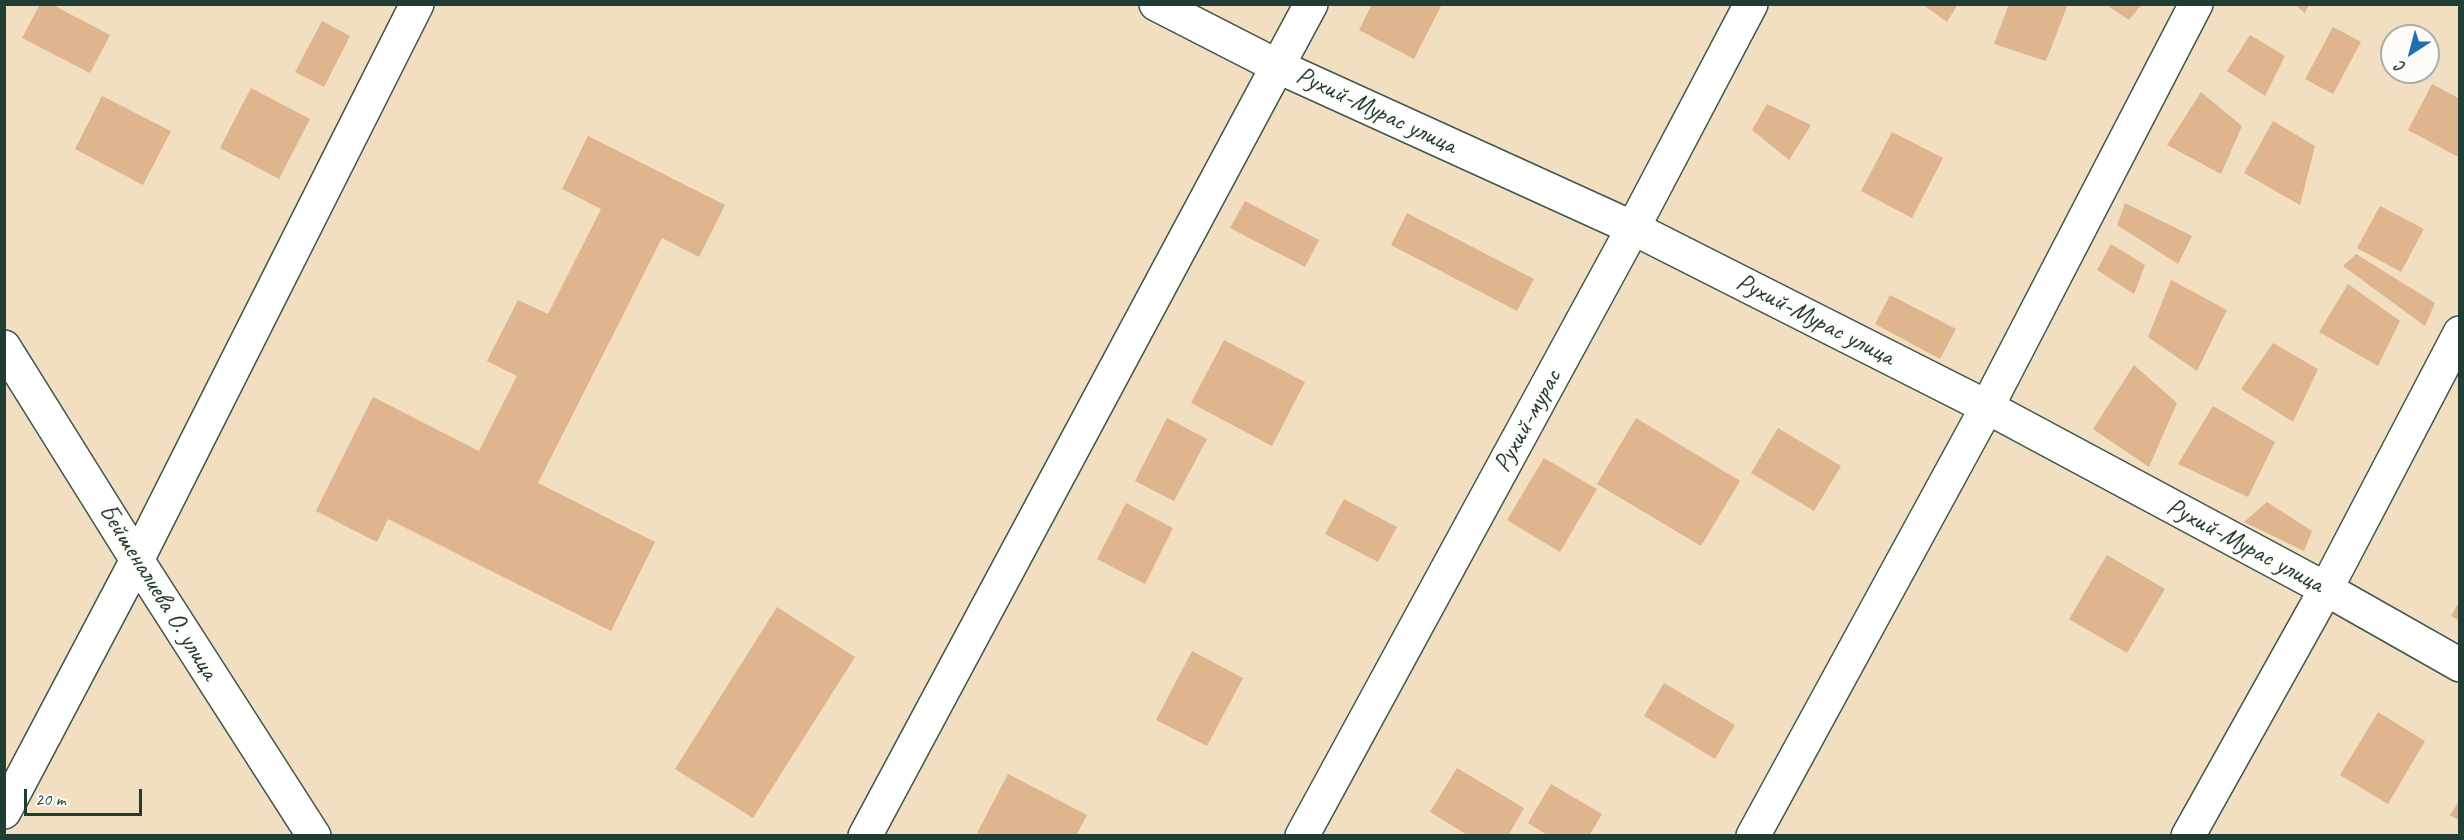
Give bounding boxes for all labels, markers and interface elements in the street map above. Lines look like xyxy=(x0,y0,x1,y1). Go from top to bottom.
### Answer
north arrow xyxy=(2380,24,2440,84)
text: С xyxy=(2392,57,2410,77)
street label: Рухий-Мурас улица xyxy=(1291,60,1461,162)
street label: Рухий-Мурас улица xyxy=(1731,267,1899,373)
street label: Рухий-мурас xyxy=(1487,364,1569,478)
street label: Рухий-Мурас улица xyxy=(2161,492,2329,600)
street label: Бейшеналиева О. улица xyxy=(91,498,225,686)
scale bar xyxy=(27,777,146,815)
text: 20 m xyxy=(35,788,66,810)

